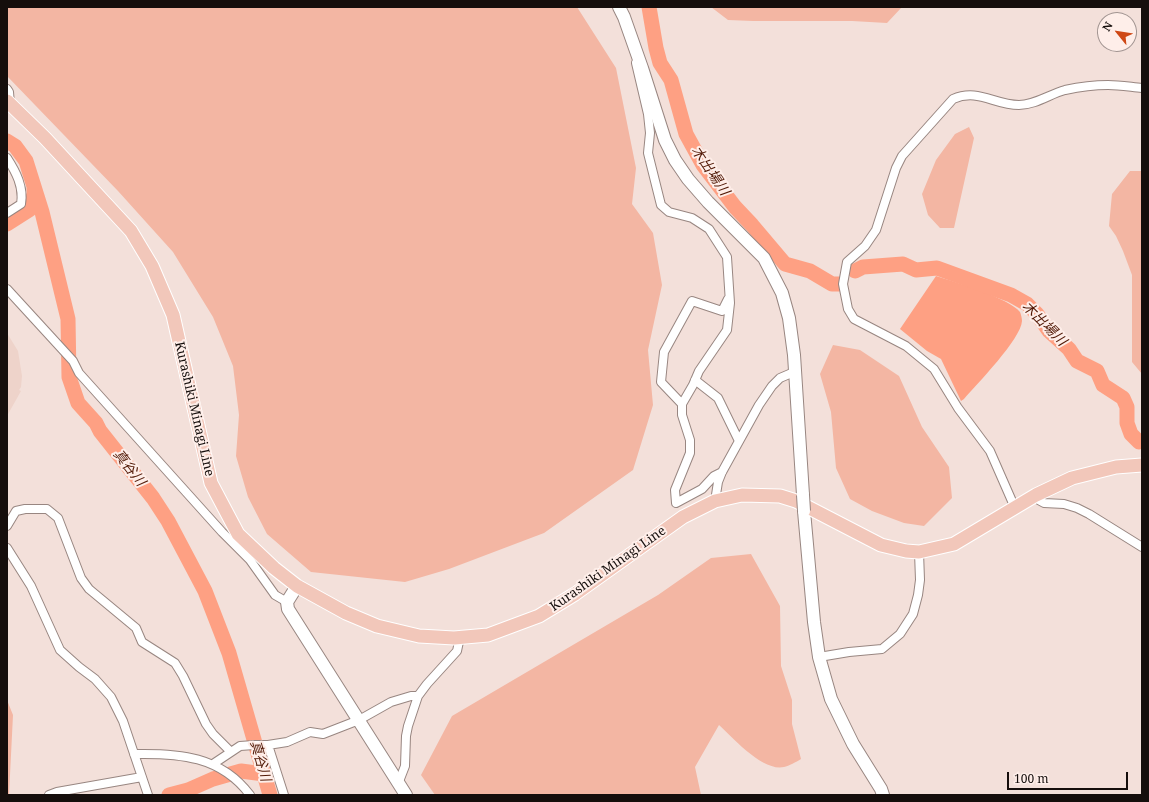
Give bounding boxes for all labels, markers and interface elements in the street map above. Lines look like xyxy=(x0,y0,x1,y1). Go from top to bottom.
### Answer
north arrow xyxy=(1097,12,1137,52)
text: N xyxy=(1098,19,1116,34)
water label: 木出場川 xyxy=(687,143,733,199)
water label: 木出場川 xyxy=(1018,298,1070,350)
street label: Kurashiki Minagi Line xyxy=(171,340,217,478)
water label: 真谷川 xyxy=(109,446,149,490)
street label: Kurashiki Minagi Line xyxy=(547,523,669,615)
water label: 真谷川 xyxy=(246,738,274,784)
scale bar xyxy=(1009,764,1130,790)
text: 100 m xyxy=(1014,770,1049,787)

